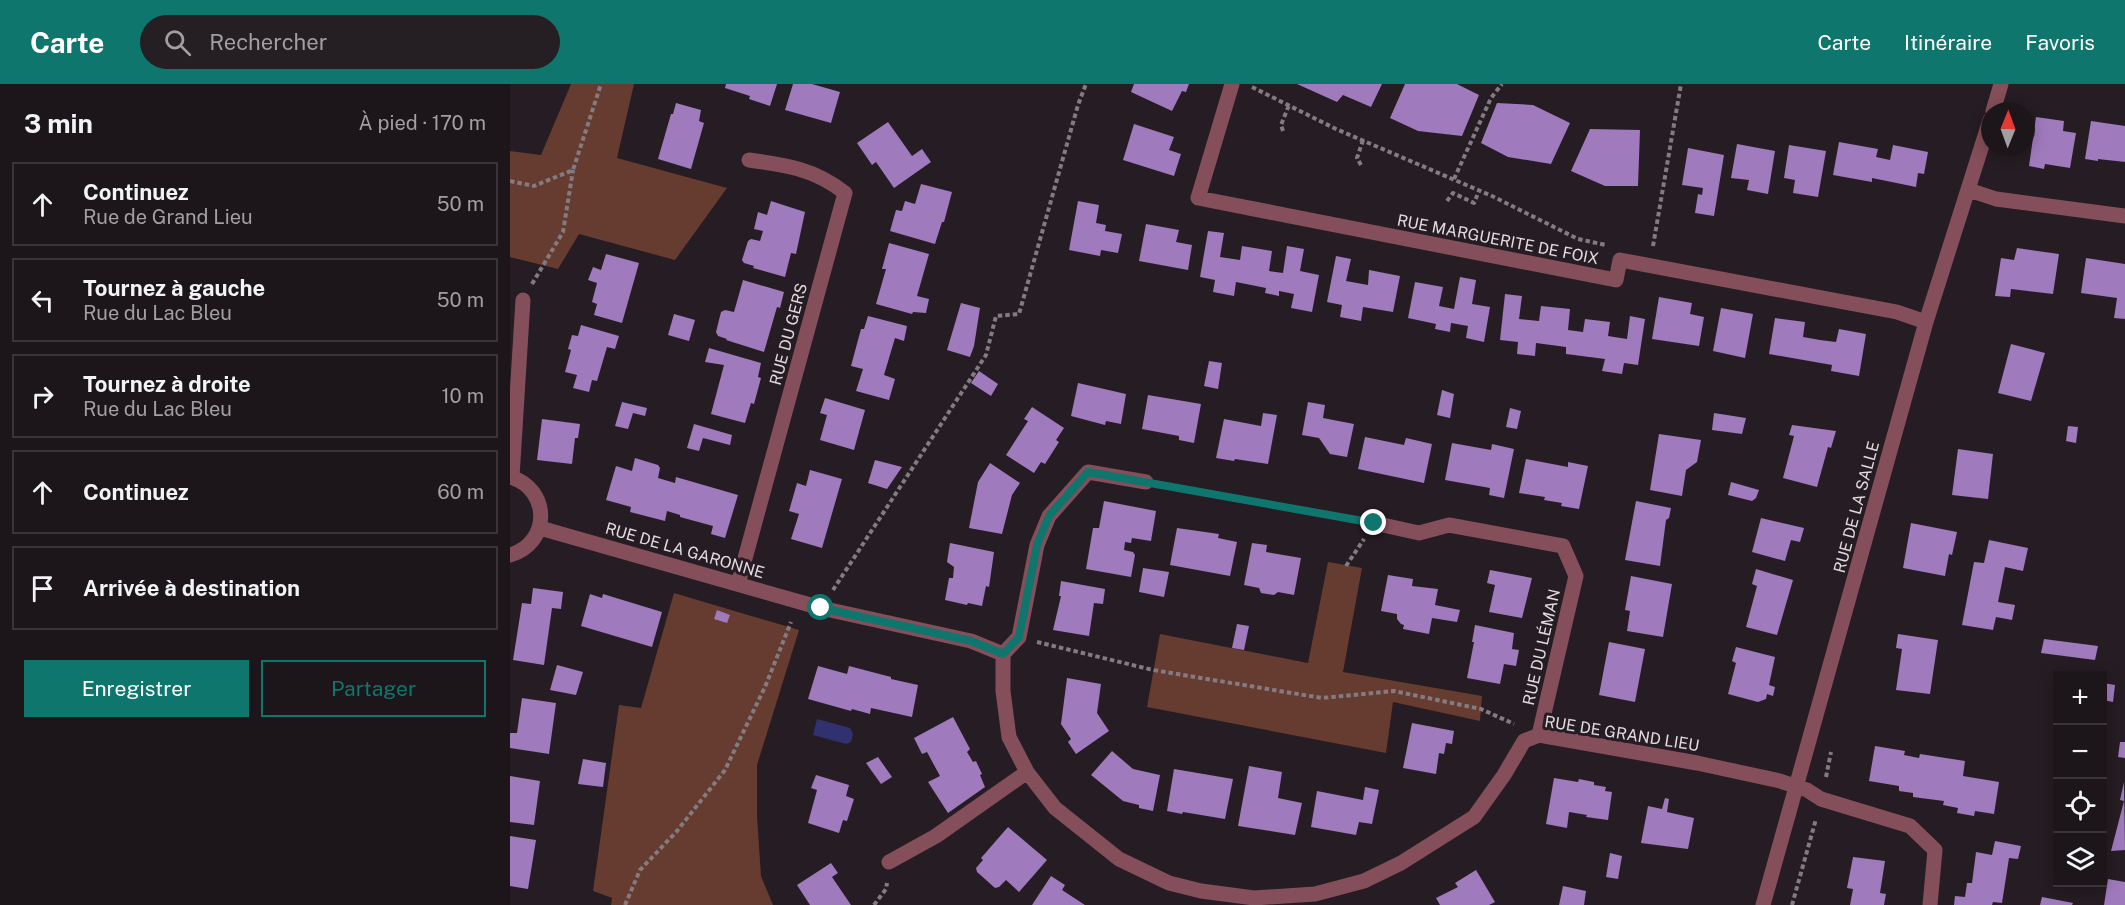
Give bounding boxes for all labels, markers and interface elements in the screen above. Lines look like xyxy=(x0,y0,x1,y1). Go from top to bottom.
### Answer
search box xyxy=(140,15,560,69)
text: Carte xyxy=(30,26,104,59)
icon: search xyxy=(161,26,194,59)
text: Rechercher xyxy=(209,29,327,55)
text: Carte xyxy=(1817,30,1871,55)
text: Itinéraire xyxy=(1904,30,1992,55)
text: Favoris xyxy=(2025,30,2095,55)
north arrow xyxy=(1981,102,2035,156)
text: 3 min xyxy=(24,108,93,139)
text: À pied · 170 m xyxy=(358,111,486,135)
text: Continuez xyxy=(83,179,189,205)
icon: ahead xyxy=(26,188,59,221)
text: 50 m xyxy=(437,192,484,216)
text: Rue de Grand Lieu xyxy=(83,205,253,229)
street label: RUE MARGUERITE DE FOIX xyxy=(1395,211,1600,268)
text: Tournez à gauche xyxy=(83,275,265,301)
street label: RUE DU GERS xyxy=(766,281,811,387)
icon: left xyxy=(26,284,59,317)
text: 50 m xyxy=(437,288,484,312)
text: Rue du Lac Bleu xyxy=(83,301,232,325)
text: Tournez à droite xyxy=(83,371,251,397)
icon: right xyxy=(26,380,59,413)
text: 10 m xyxy=(441,384,484,408)
text: Rue du Lac Bleu xyxy=(83,397,232,421)
street label: RUE DE LA SALLE xyxy=(1830,439,1883,575)
icon: ahead xyxy=(26,476,59,509)
text: Continuez xyxy=(83,479,189,505)
text: 60 m xyxy=(437,480,484,504)
route end xyxy=(1360,509,1386,535)
street label: RUE DE LA GARONNE xyxy=(603,519,767,582)
icon: arrive xyxy=(26,572,59,605)
text: Arrivée à destination xyxy=(83,575,300,601)
street label: RUE DU LÉMAN xyxy=(1518,587,1564,707)
route start xyxy=(807,594,833,620)
button: Enregistrer xyxy=(24,660,249,717)
button: Partager xyxy=(261,660,486,717)
map controls xyxy=(2053,671,2107,887)
button: + xyxy=(2053,671,2107,725)
street label: RUE DE GRAND LIEU xyxy=(1543,712,1701,755)
button: − xyxy=(2053,725,2107,779)
button: locate xyxy=(2053,779,2107,833)
button: layers xyxy=(2053,833,2107,887)

